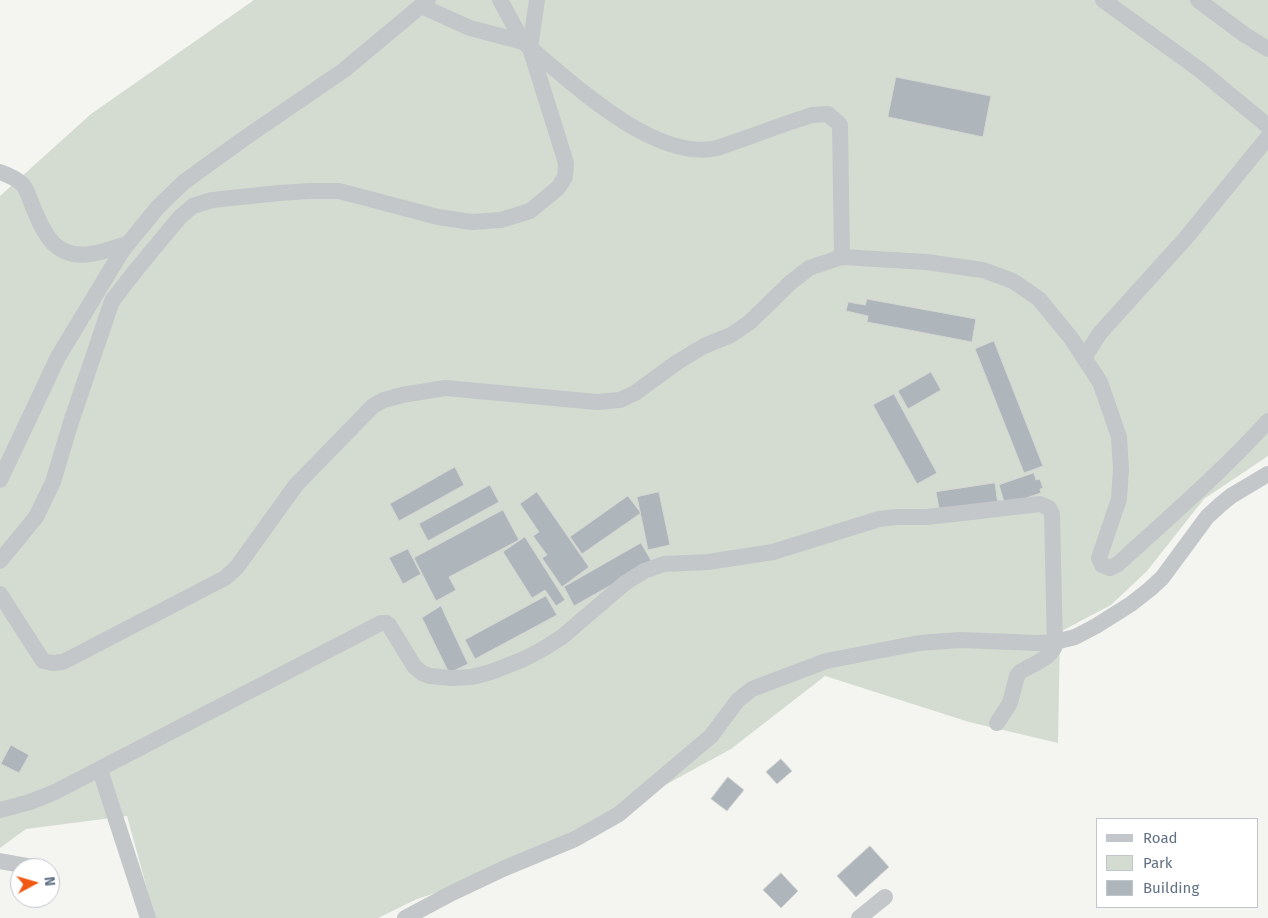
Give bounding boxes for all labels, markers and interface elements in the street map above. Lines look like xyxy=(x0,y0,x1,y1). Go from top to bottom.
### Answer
legend xyxy=(1096,818,1258,908)
text: Road xyxy=(1143,829,1178,847)
text: Park xyxy=(1143,854,1173,872)
north arrow xyxy=(10,858,60,908)
text: N xyxy=(40,876,58,887)
text: Building xyxy=(1143,879,1199,897)

